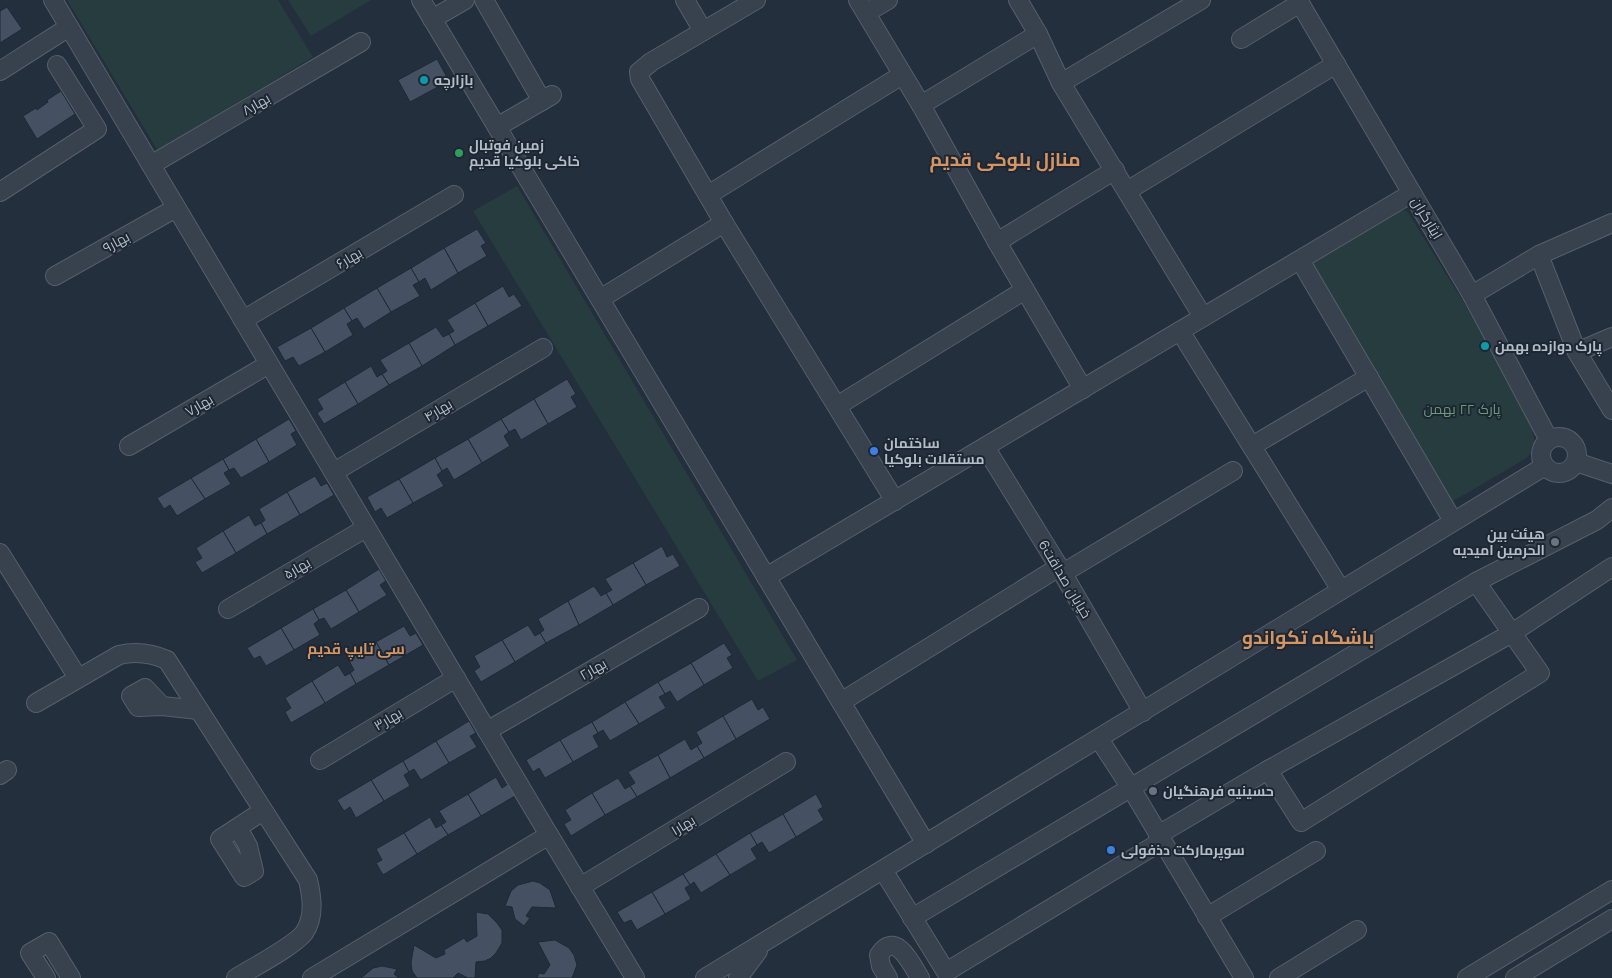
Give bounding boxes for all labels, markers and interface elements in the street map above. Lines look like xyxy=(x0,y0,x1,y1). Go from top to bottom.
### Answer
place label: بازارچه xyxy=(434,71,473,91)
marker: بازارچه xyxy=(418,74,430,86)
street label: بهار۸ xyxy=(239,89,273,119)
place label: زمین فوتبال خاکی بلوکیا قدیم xyxy=(469,136,580,171)
marker: زمین فوتبال خاکی بلوکیا قدیم xyxy=(453,147,465,159)
district label: منازل بلوکی قدیم xyxy=(929,147,1081,173)
street label: ایثارگران xyxy=(1407,194,1447,242)
street label: بهار۹ xyxy=(99,227,133,257)
street label: بهار۶ xyxy=(333,243,365,273)
place label: پارک دوازده بهمن xyxy=(1495,337,1602,357)
marker: پارک دوازده بهمن xyxy=(1479,340,1491,352)
street label: بهار۷ xyxy=(182,390,216,420)
street label: بهار۴ xyxy=(420,395,456,425)
park label: پارک ۲۲ بهمن xyxy=(1424,400,1501,419)
place label: ساختمان مستقلات بلوکیا xyxy=(884,434,985,468)
marker: ساختمان مستقلات بلوکیا xyxy=(868,445,880,457)
place label: هیئت بین الحرمین امیدیه xyxy=(1453,525,1545,559)
street label: خیابان صداقت6 xyxy=(1035,536,1095,622)
marker: هیئت بین الحرمین امیدیه xyxy=(1549,536,1561,548)
street label: بهار۵ xyxy=(280,553,314,583)
district label: باشگاه تکواندو xyxy=(1242,625,1374,650)
district label: سی تایپ قدیم xyxy=(307,639,405,660)
street label: بهار۲ xyxy=(576,654,610,684)
street label: بهار۳ xyxy=(370,703,406,735)
place label: حسینیه فرهنگیان xyxy=(1163,782,1274,800)
marker: حسینیه فرهنگیان xyxy=(1147,785,1159,797)
street label: بهار۱ xyxy=(668,811,698,839)
place label: سوپرمارکت دذفولی xyxy=(1121,841,1245,861)
marker: سوپرمارکت دذفولی xyxy=(1105,844,1117,856)

